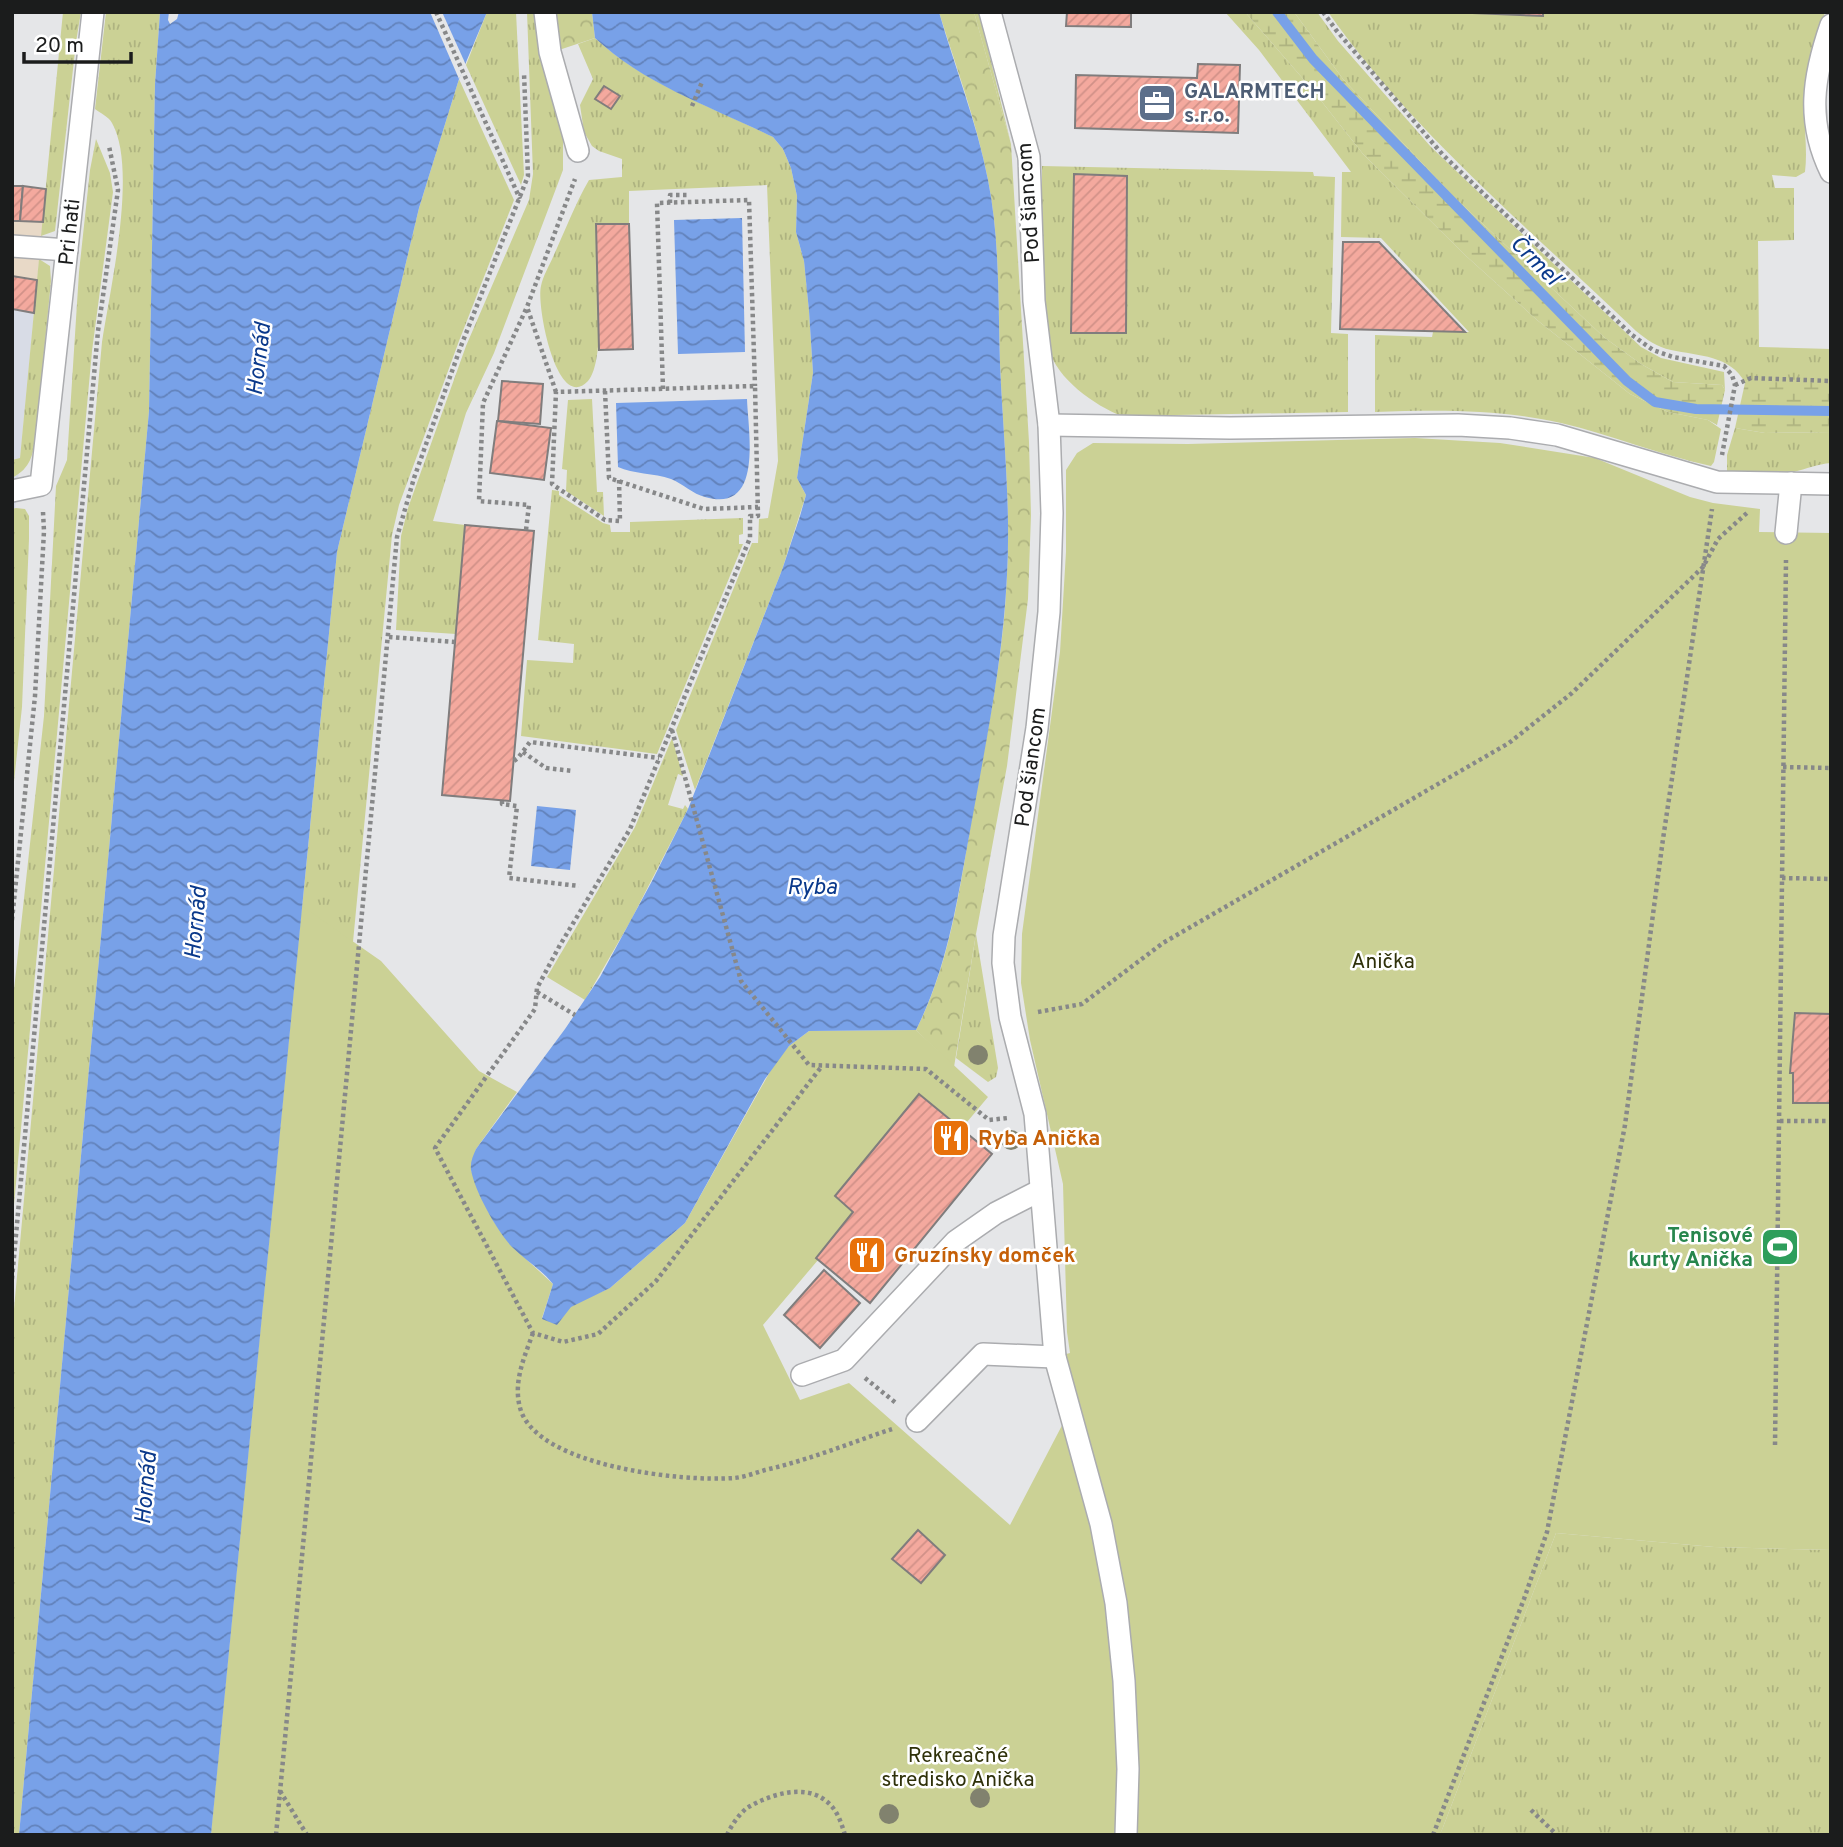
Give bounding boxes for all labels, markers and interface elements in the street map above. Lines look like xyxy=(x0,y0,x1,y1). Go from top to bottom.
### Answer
scale bar xyxy=(24,21,131,65)
text: 20 m xyxy=(35,33,84,60)
place label: GALARMTECH s.r.o. xyxy=(1184,79,1325,130)
office icon: GALARMTECH s.r.o. xyxy=(1136,82,1178,124)
street label: Pod šiancom xyxy=(1012,142,1047,264)
street label: Pri hati xyxy=(54,197,87,267)
water label: Črmeľ xyxy=(1503,229,1571,297)
water label: Hornád xyxy=(242,320,280,397)
street label: Pod šiancom xyxy=(1010,706,1053,829)
water label: Ryba xyxy=(787,874,837,903)
water label: Hornád xyxy=(180,884,215,961)
park label: Anička xyxy=(1351,949,1415,976)
restaurant icon: Ryba Anička xyxy=(930,1117,972,1159)
place label: Ryba Anička xyxy=(978,1126,1100,1153)
place label: Tenisové kurty Anička xyxy=(1628,1223,1753,1274)
sports icon: Tenisové kurty Anička xyxy=(1759,1226,1801,1268)
restaurant icon: Gruzínsky domček xyxy=(846,1234,888,1276)
place label: Gruzínsky domček xyxy=(894,1243,1076,1270)
water label: Hornád xyxy=(130,1449,165,1526)
park label: Rekreačné stredisko Anička xyxy=(882,1743,1034,1794)

